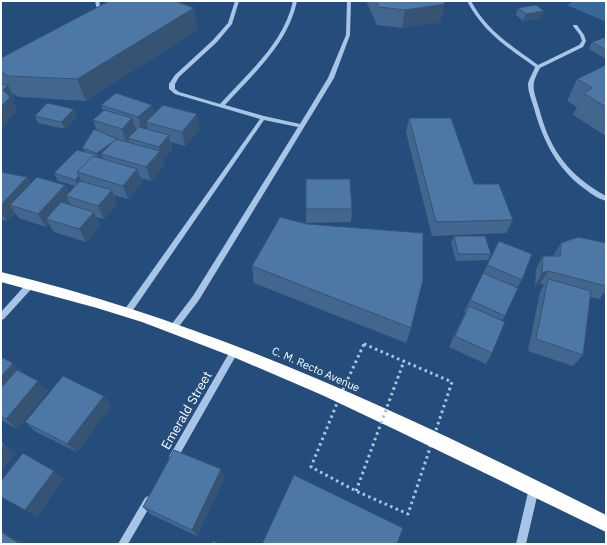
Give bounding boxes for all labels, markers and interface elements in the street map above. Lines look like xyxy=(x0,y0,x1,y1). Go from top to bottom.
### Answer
street label: C. M. Recto Avenue xyxy=(270,343,362,395)
street label: Emerald Street xyxy=(157,368,216,452)

